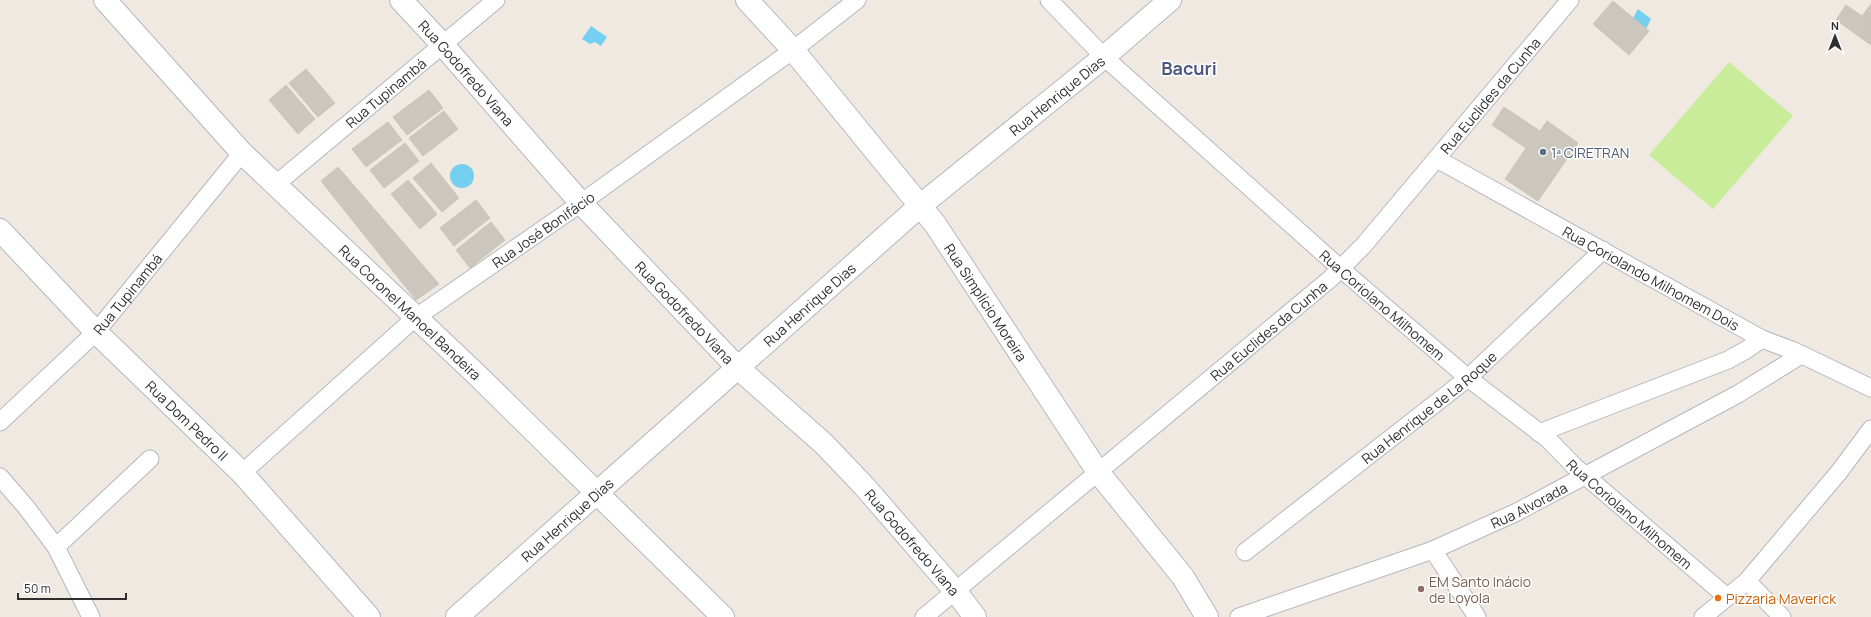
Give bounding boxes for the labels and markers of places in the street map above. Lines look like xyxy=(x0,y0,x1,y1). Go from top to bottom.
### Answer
place label: 1ª CIRETRAN xyxy=(1551,143,1629,162)
marker: 1ª CIRETRAN xyxy=(1538,147,1548,157)
place label: EM Santo Inácio de Loyola xyxy=(1429,572,1531,607)
marker: EM Santo Inácio de Loyola xyxy=(1416,584,1426,594)
place label: Pizzaria Maverick xyxy=(1726,589,1837,608)
marker: Pizzaria Maverick xyxy=(1713,593,1723,603)

